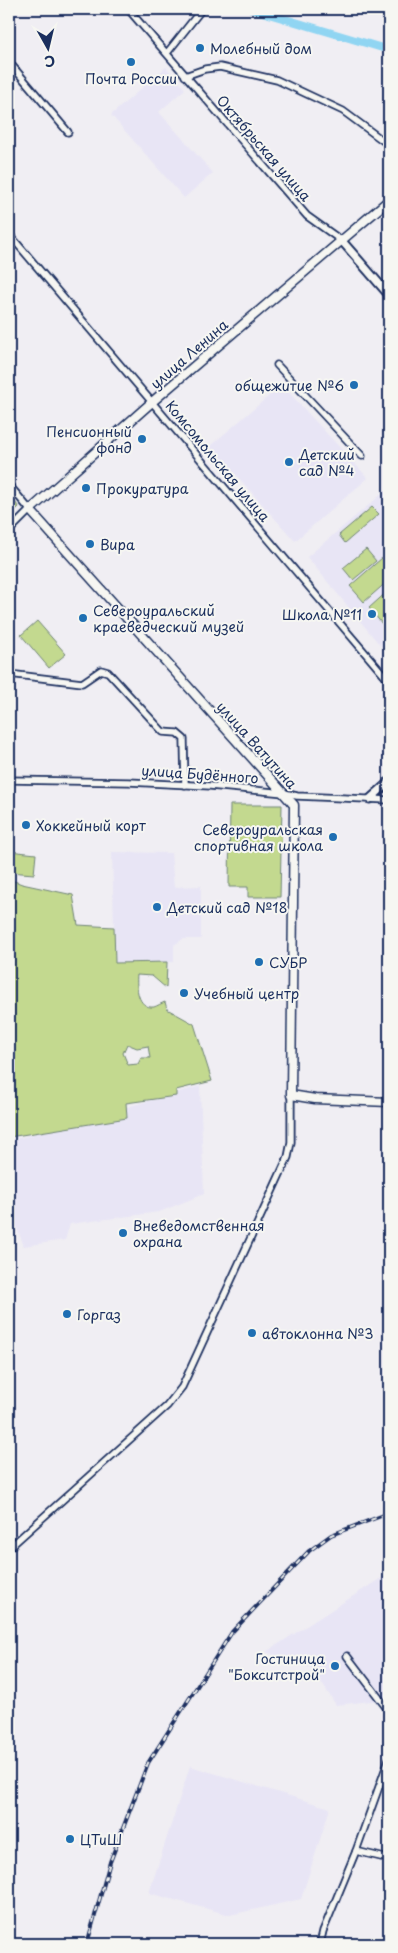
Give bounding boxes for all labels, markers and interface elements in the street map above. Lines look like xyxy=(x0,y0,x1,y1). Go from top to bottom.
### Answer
north arrow xyxy=(22,22,72,72)
place label: Молебный дом xyxy=(210,38,312,59)
marker: Молебный дом xyxy=(194,42,206,54)
text: С xyxy=(43,50,57,72)
marker: Почта России xyxy=(125,56,137,68)
place label: Почта России xyxy=(85,68,177,89)
street label: Октябрьская улица xyxy=(212,90,316,206)
street label: улица Ленина xyxy=(145,314,233,394)
place label: общежитие №6 xyxy=(235,375,344,396)
marker: общежитие №6 xyxy=(348,379,360,391)
street label: Комсомольская улица xyxy=(161,396,275,526)
place label: Пенсионный фонд xyxy=(46,421,132,458)
marker: Пенсионный фонд xyxy=(136,433,148,445)
place label: Детский сад №4 xyxy=(298,444,355,481)
marker: Детский сад №4 xyxy=(283,456,295,468)
place label: Прокуратура xyxy=(96,478,189,499)
marker: Прокуратура xyxy=(80,482,92,494)
place label: Вира xyxy=(100,534,135,555)
marker: Вира xyxy=(84,538,96,550)
place label: Североуральский краеведческий музей xyxy=(93,600,244,637)
place label: Школа №11 xyxy=(282,604,362,625)
marker: Школа №11 xyxy=(366,608,378,620)
marker: Североуральский краеведческий музей xyxy=(77,612,89,624)
street label: улица Ватутина xyxy=(212,697,302,794)
street label: улица Будённого xyxy=(141,759,259,789)
place label: Хоккейный корт xyxy=(36,815,146,836)
marker: Хоккейный корт xyxy=(20,819,32,831)
place label: Североуральская спортивная школа xyxy=(194,819,323,856)
marker: Североуральская спортивная школа xyxy=(327,831,339,843)
place label: Детский сад №18 xyxy=(166,897,287,918)
marker: Детский сад №18 xyxy=(151,901,163,913)
place label: СУБР xyxy=(269,952,307,973)
marker: СУБР xyxy=(253,956,265,968)
place label: Учебный центр xyxy=(194,983,299,1004)
marker: Учебный центр xyxy=(178,987,190,999)
place label: Вневедомственная охрана xyxy=(133,1215,265,1252)
marker: Вневедомственная охрана xyxy=(117,1227,129,1239)
place label: Горгаз xyxy=(77,1304,121,1325)
marker: Горгаз xyxy=(61,1308,73,1320)
place label: автоклонна №3 xyxy=(262,1323,374,1344)
marker: автоклонна №3 xyxy=(246,1327,258,1339)
place label: Гостиница "Бокситстрой" xyxy=(228,1648,325,1685)
marker: Гостиница "Бокситстрой" xyxy=(329,1660,341,1672)
place label: ЦТиШ xyxy=(80,1829,122,1850)
marker: ЦТиШ xyxy=(64,1833,76,1845)

